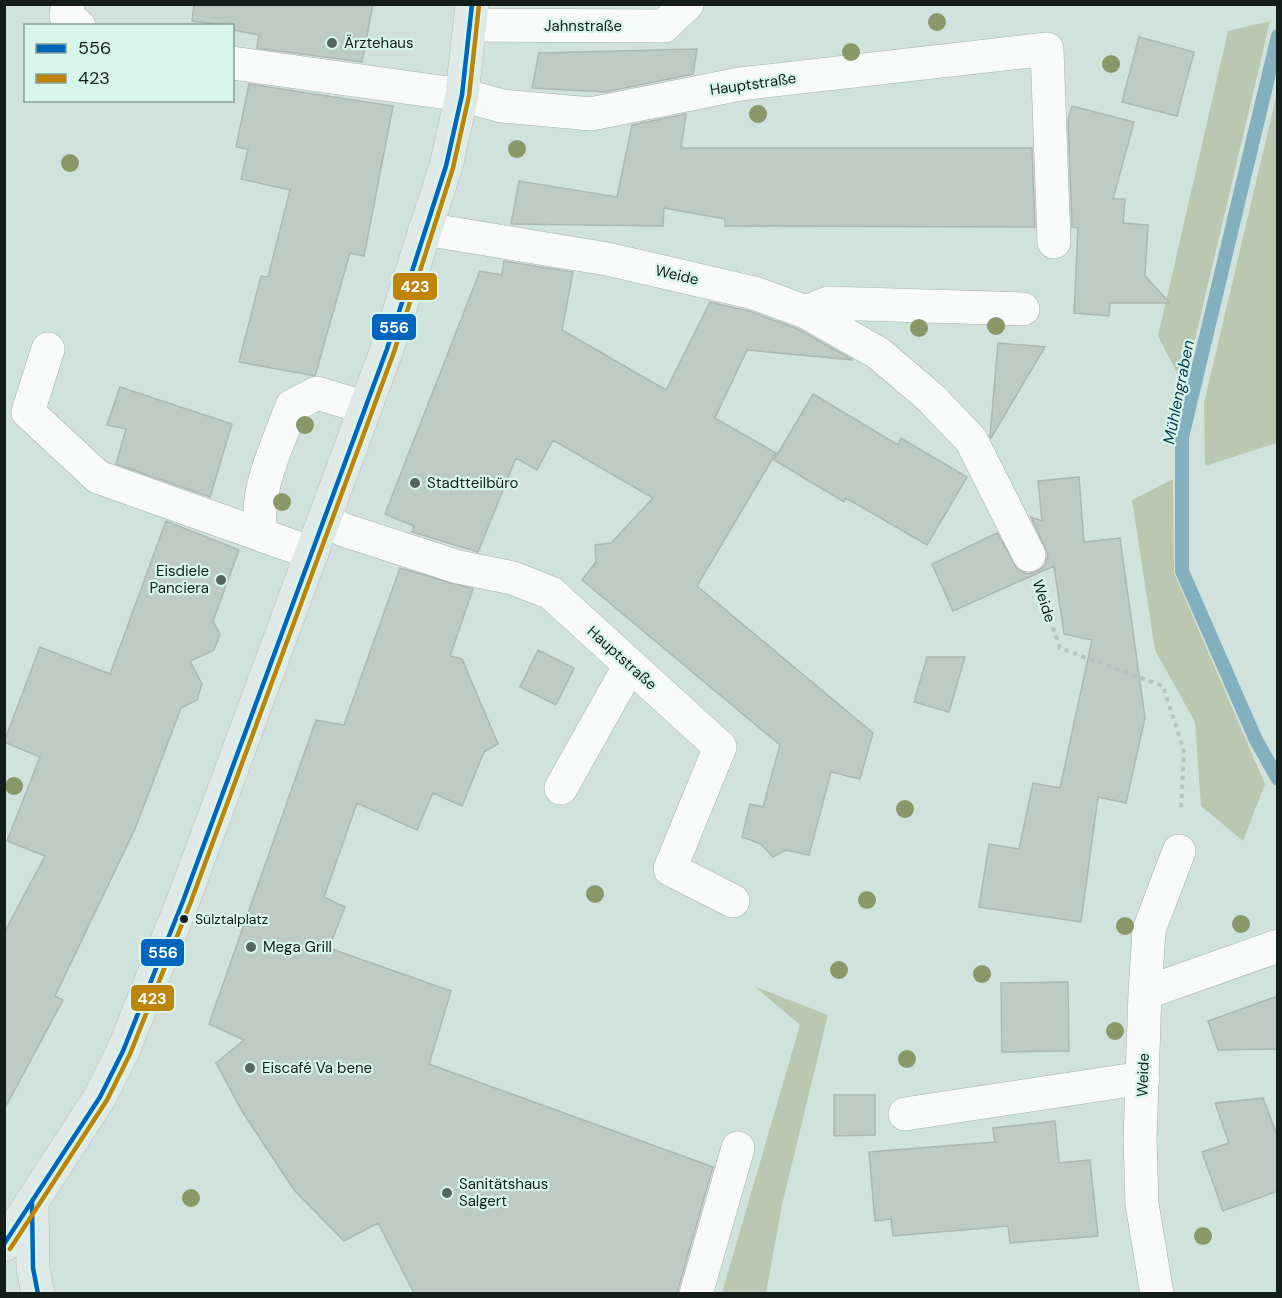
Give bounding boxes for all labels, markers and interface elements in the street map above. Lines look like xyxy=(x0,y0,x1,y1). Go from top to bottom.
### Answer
street label: Jahnstraße xyxy=(544,16,622,36)
legend xyxy=(24,24,234,102)
place label: Ärztehaus xyxy=(344,33,413,53)
text: 556 xyxy=(78,36,111,60)
marker: Ärztehaus xyxy=(325,36,339,50)
text: 423 xyxy=(78,66,110,90)
street label: Hauptstraße xyxy=(709,68,797,100)
street label: Weide xyxy=(653,260,701,290)
line badge: 423 xyxy=(392,272,438,301)
text: 423 xyxy=(400,276,430,297)
line badge: 556 xyxy=(371,313,417,341)
text: 556 xyxy=(379,317,409,338)
water label: Mühlengraben xyxy=(1158,338,1199,446)
place label: Stadtteilbüro xyxy=(427,473,518,493)
marker: Stadtteilbüro xyxy=(408,476,422,490)
place label: Eisdiele Panciera xyxy=(149,561,209,598)
marker: Eisdiele Panciera xyxy=(214,573,228,587)
street label: Weide xyxy=(1028,577,1060,625)
street label: Hauptstraße xyxy=(583,621,661,695)
place label: Sülztalplatz xyxy=(195,910,268,928)
marker: Sülztalplatz xyxy=(178,913,190,925)
place label: Mega Grill xyxy=(263,937,332,957)
line badge: 556 xyxy=(140,938,185,967)
marker: Mega Grill xyxy=(244,940,258,954)
text: 556 xyxy=(148,942,178,963)
line badge: 423 xyxy=(130,984,175,1012)
text: 423 xyxy=(137,988,167,1009)
street label: Weide xyxy=(1132,1053,1154,1097)
place label: Eiscafé Va bene xyxy=(262,1058,372,1078)
marker: Eiscafé Va bene xyxy=(243,1061,257,1075)
place label: Sanitätshaus Salgert xyxy=(459,1174,548,1211)
marker: Sanitätshaus Salgert xyxy=(440,1186,454,1200)

